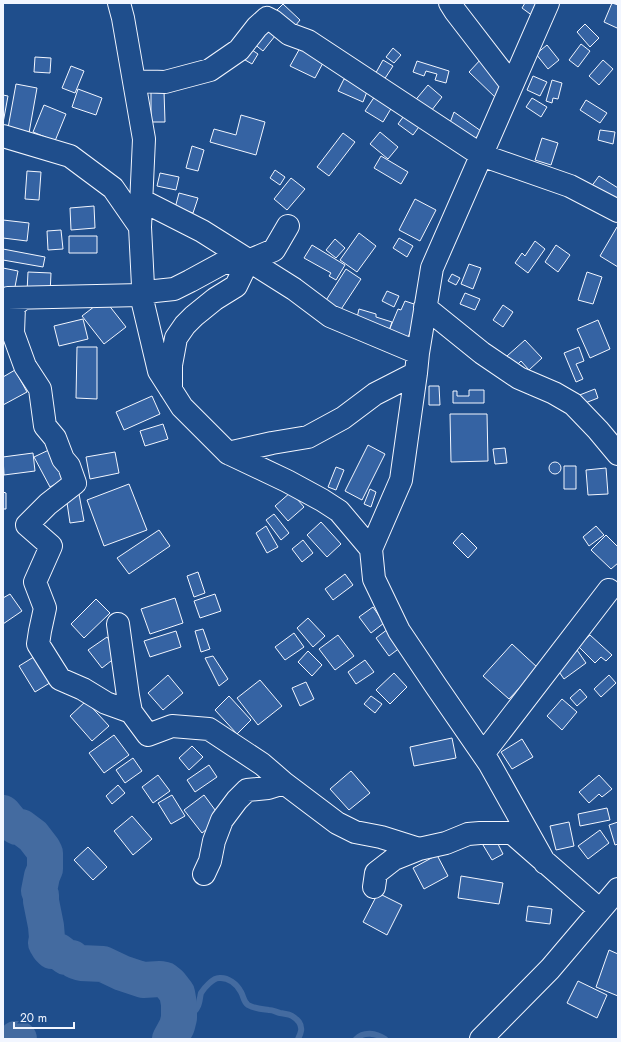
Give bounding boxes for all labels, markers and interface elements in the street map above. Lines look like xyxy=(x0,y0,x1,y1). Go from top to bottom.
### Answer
scale bar xyxy=(14,1004,74,1030)
text: 20 m xyxy=(20,1009,47,1027)

